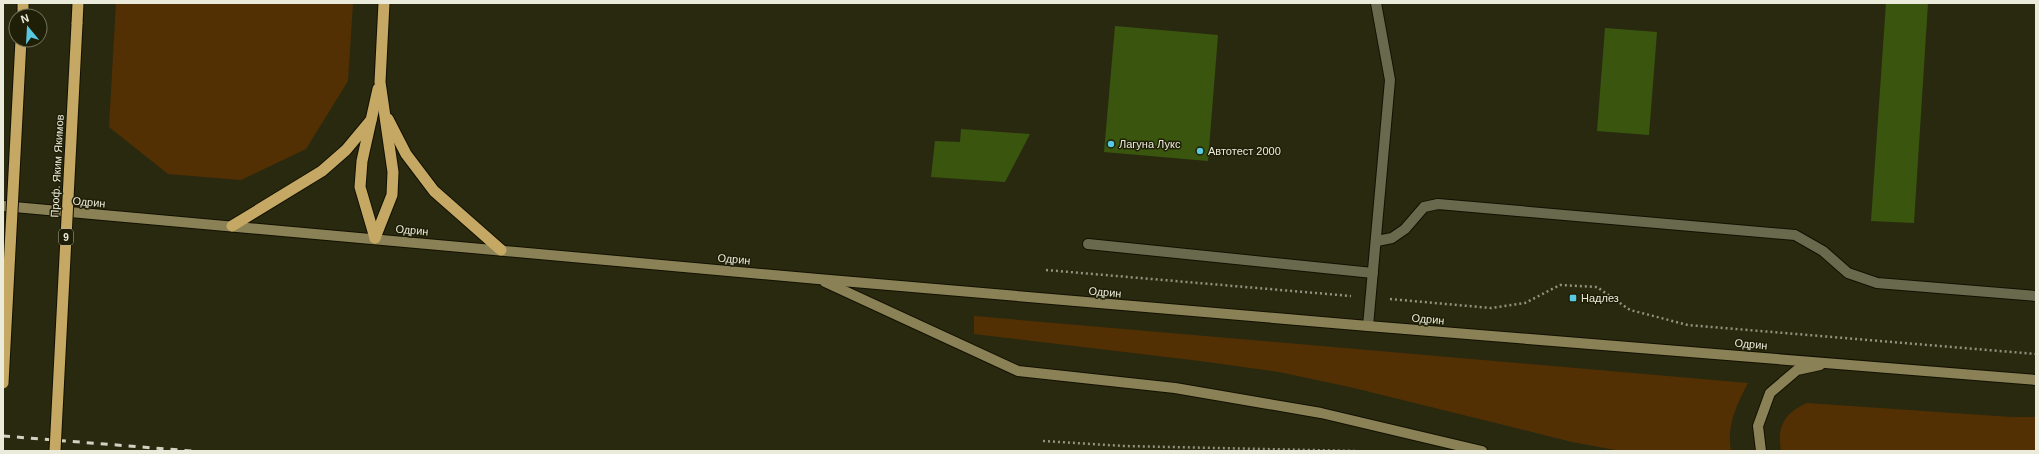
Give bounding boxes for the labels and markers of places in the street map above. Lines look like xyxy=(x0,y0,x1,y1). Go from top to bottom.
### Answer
place label: Лагуна Лукс xyxy=(1119,138,1181,150)
marker: Лагуна Лукс xyxy=(1106,139,1116,149)
place label: Автотест 2000 xyxy=(1208,145,1281,157)
marker: Автотест 2000 xyxy=(1195,146,1205,156)
place label: Надлез xyxy=(1581,292,1619,304)
marker: Надлез xyxy=(1568,293,1578,303)

